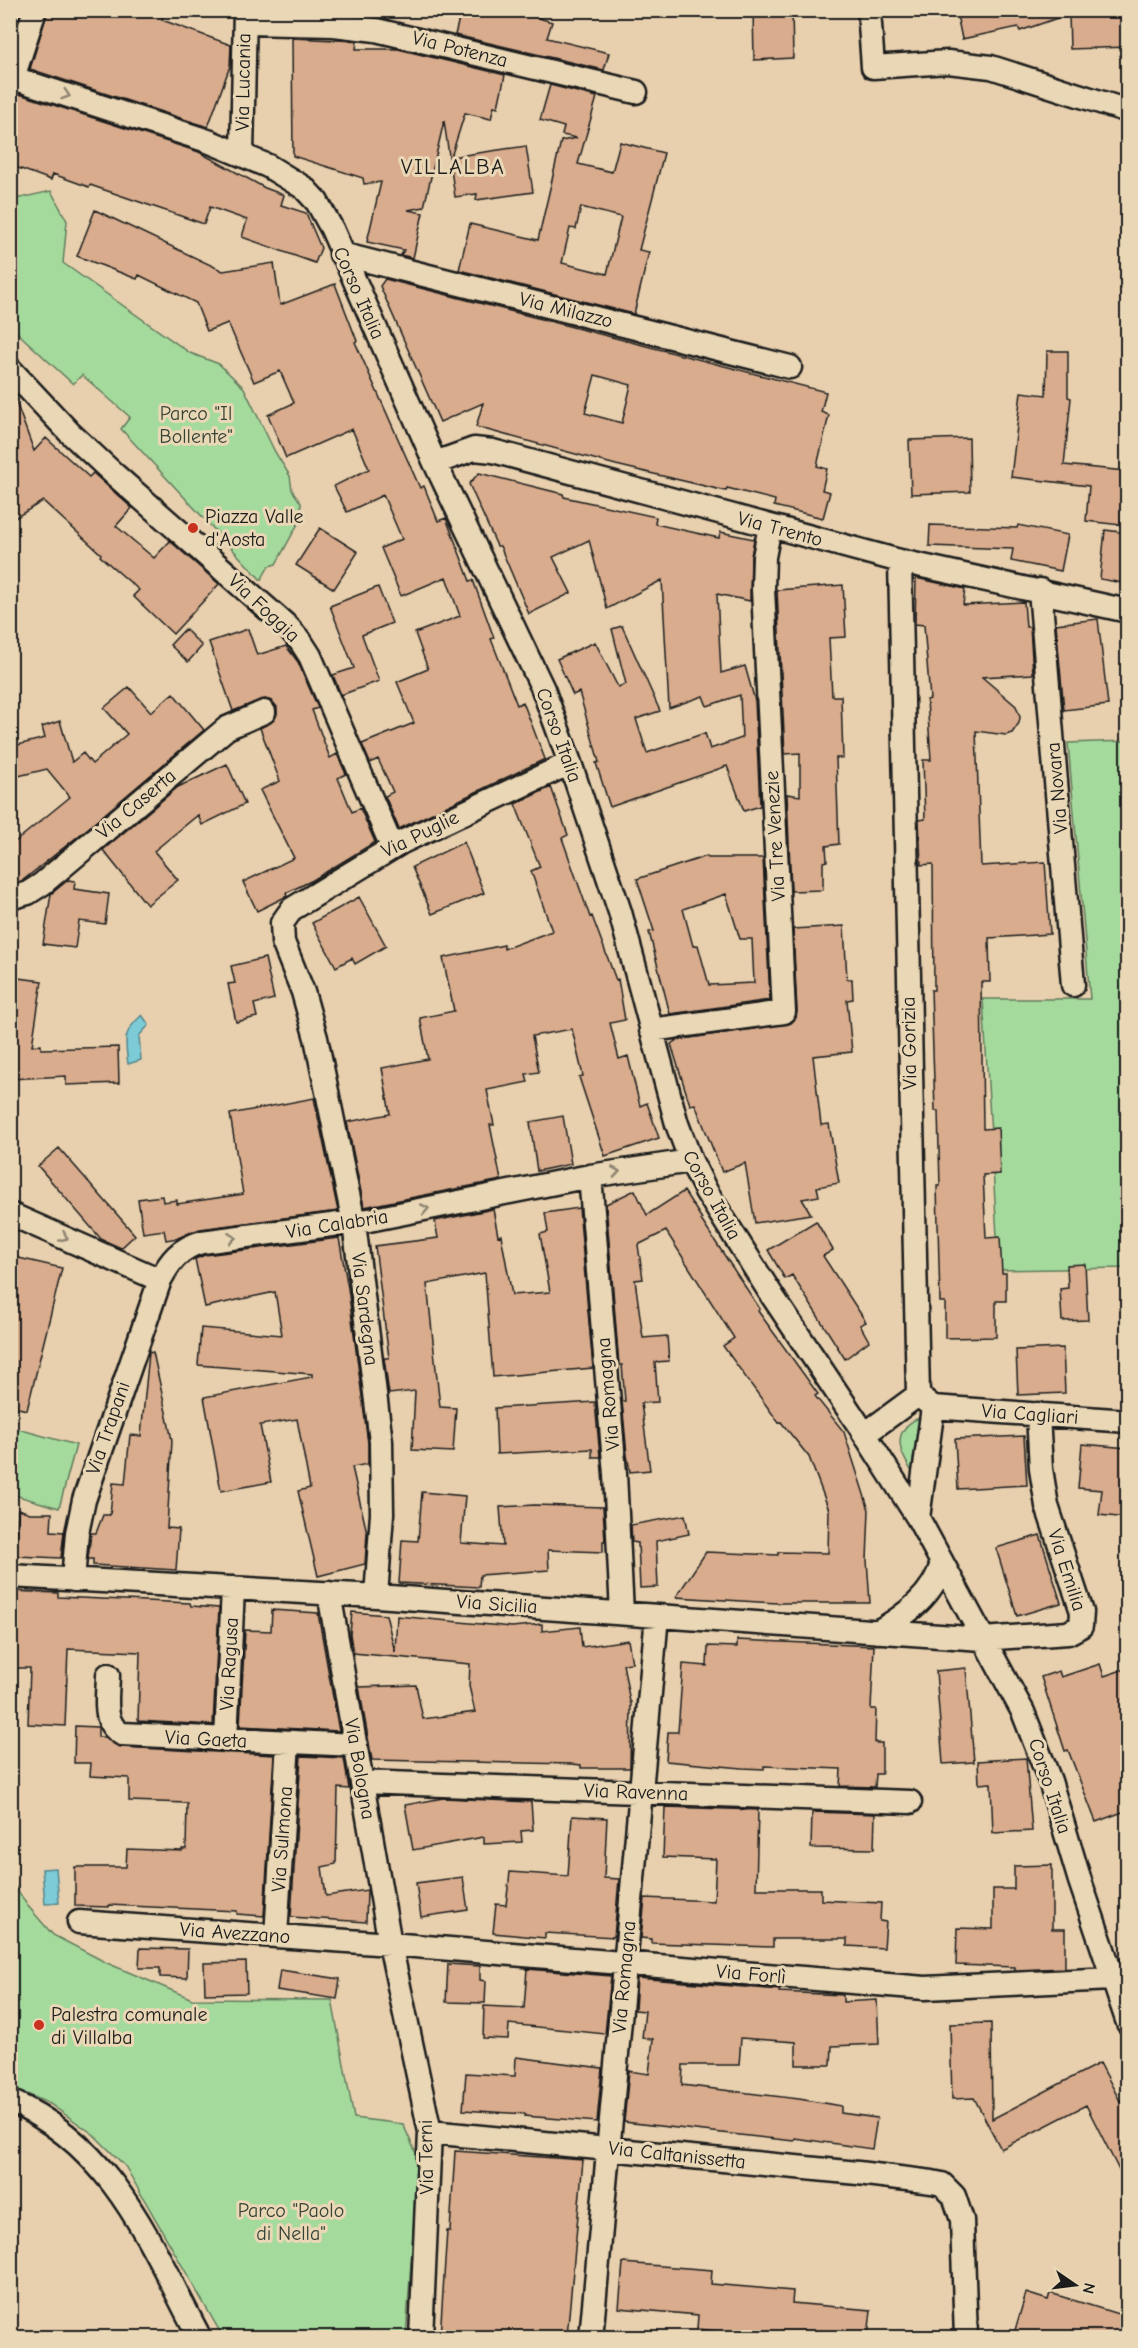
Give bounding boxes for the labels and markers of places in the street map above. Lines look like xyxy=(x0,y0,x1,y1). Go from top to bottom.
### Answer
place label: Piazza Valle d'Aosta xyxy=(205,505,304,551)
marker: Piazza Valle d'Aosta xyxy=(186,521,200,535)
place label: Palestra comunale di Villalba xyxy=(51,2003,207,2049)
marker: Palestra comunale di Villalba xyxy=(32,2018,46,2032)

